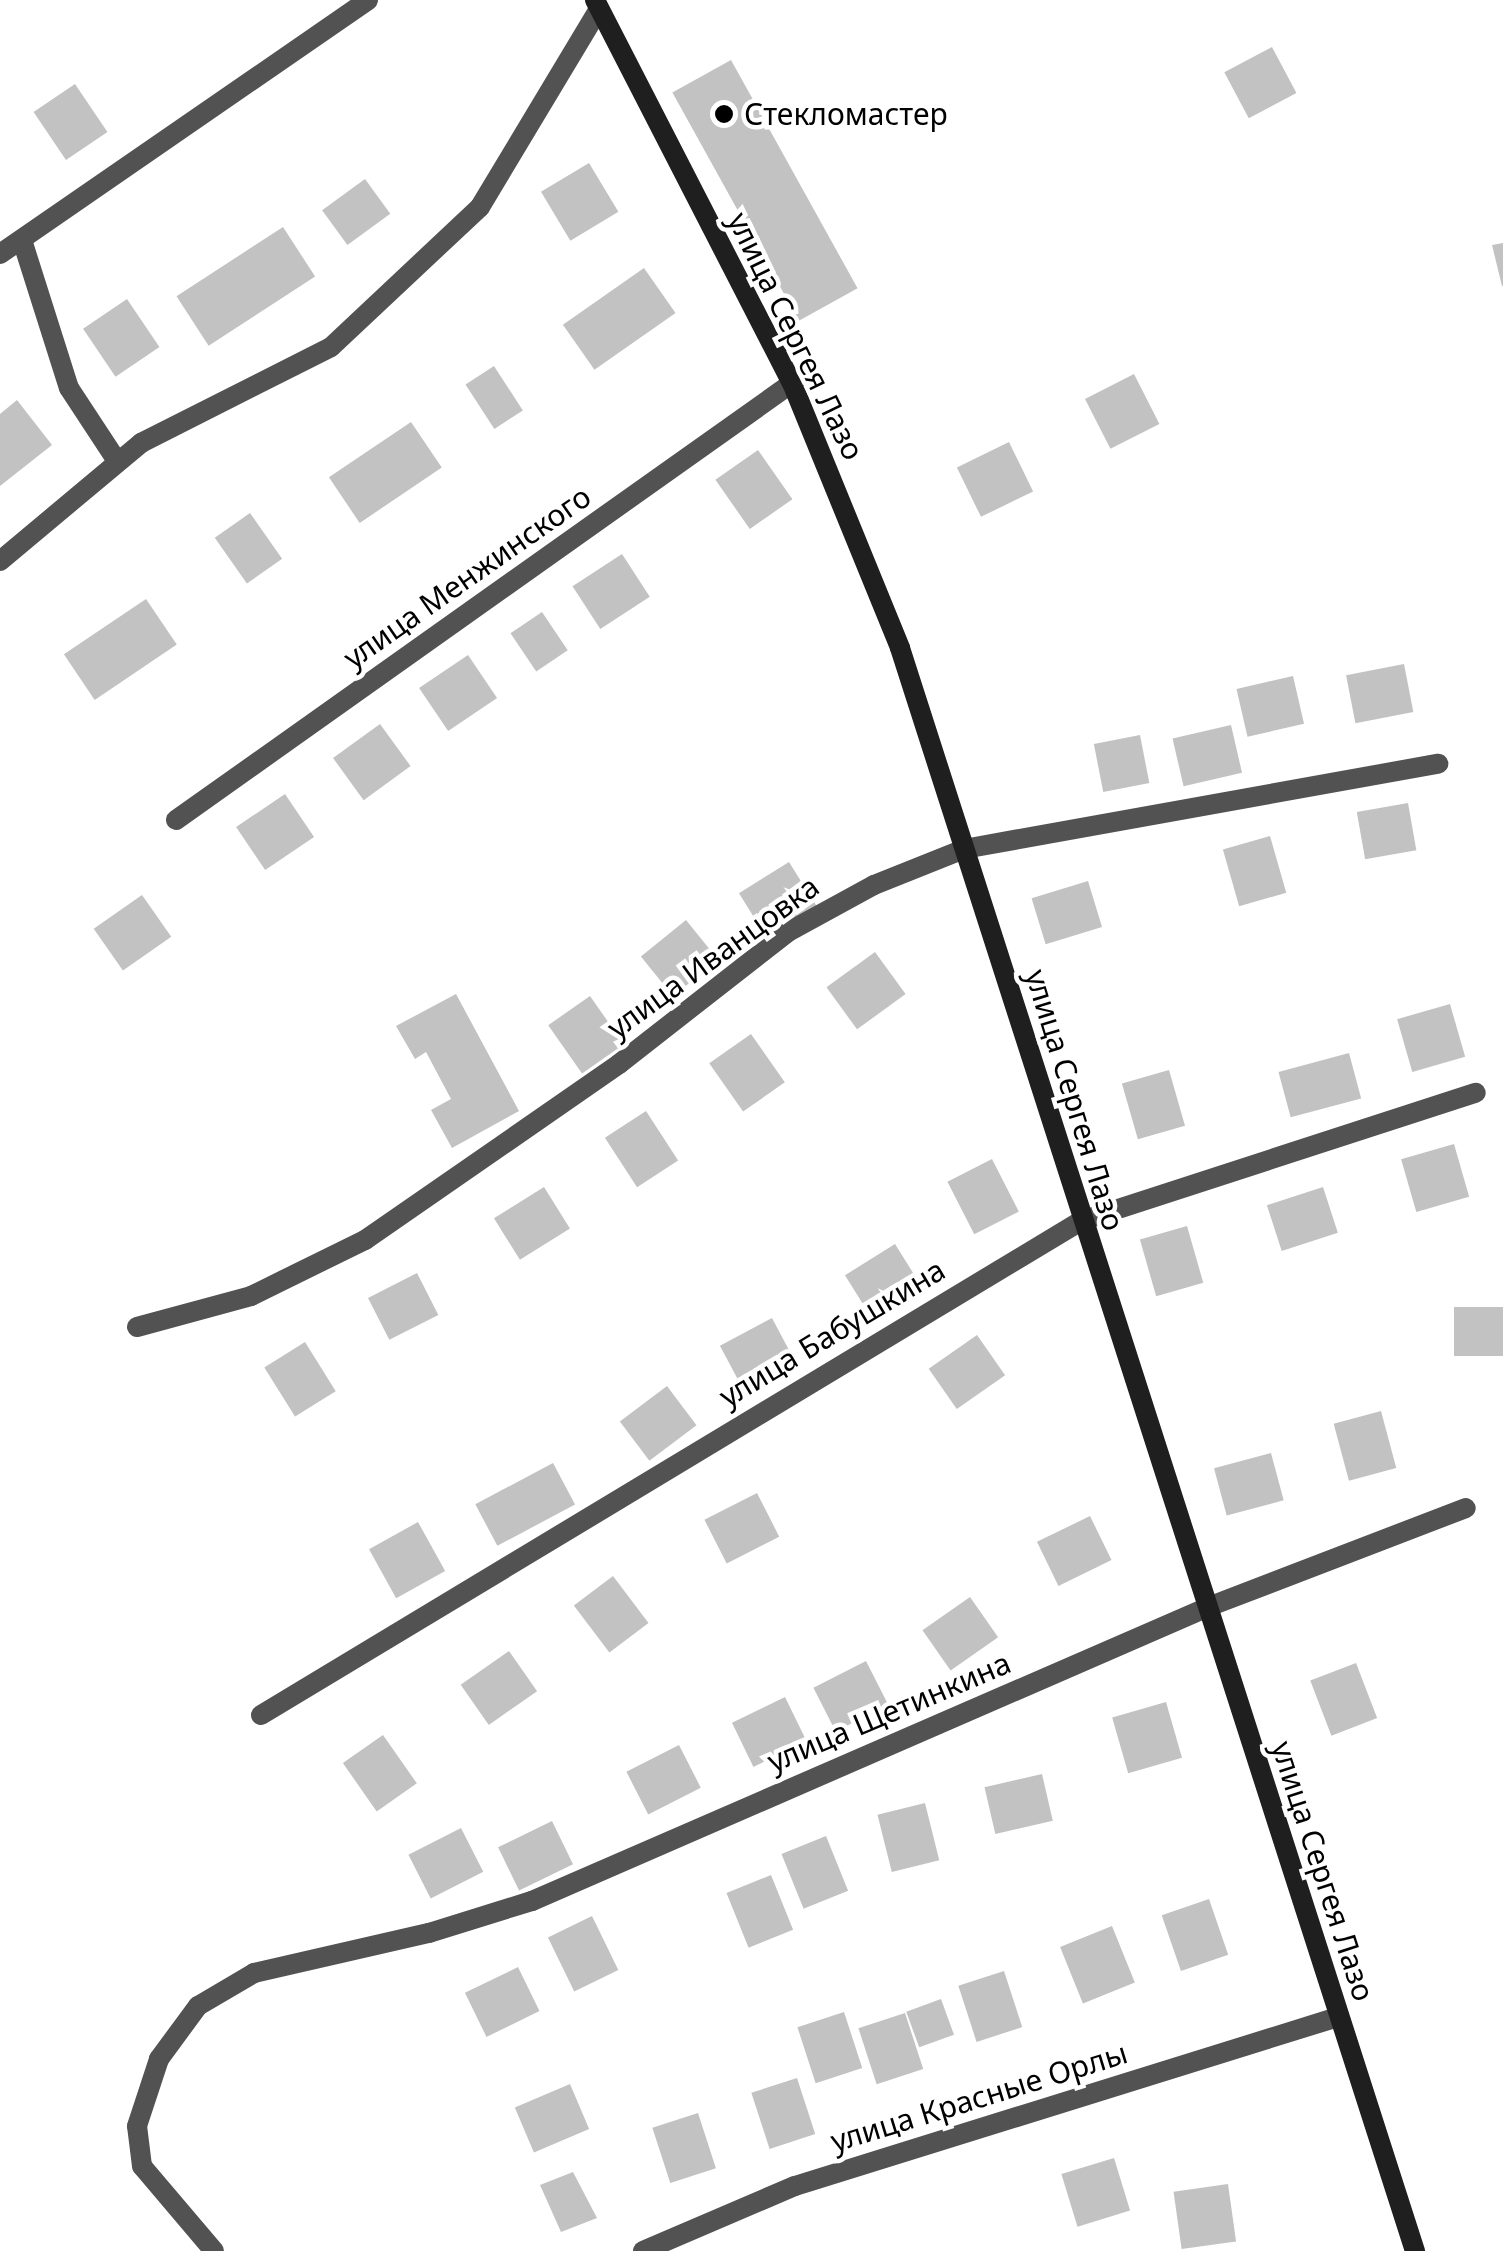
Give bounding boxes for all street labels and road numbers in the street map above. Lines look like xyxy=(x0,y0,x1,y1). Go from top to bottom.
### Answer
street label: улица Сергея Лазо xyxy=(720,206,872,466)
street label: улица Менжинского xyxy=(336,478,598,676)
street label: улица Иванцовка xyxy=(600,868,826,1046)
street label: улица Сергея Лазо xyxy=(1018,965,1132,1235)
street label: улица Бабушкина xyxy=(713,1251,951,1415)
street label: улица Щетинкина xyxy=(762,1645,1016,1779)
street label: улица Сергея Лазо xyxy=(1264,1737,1382,2005)
street label: улица Красные Орлы xyxy=(826,2035,1132,2159)

